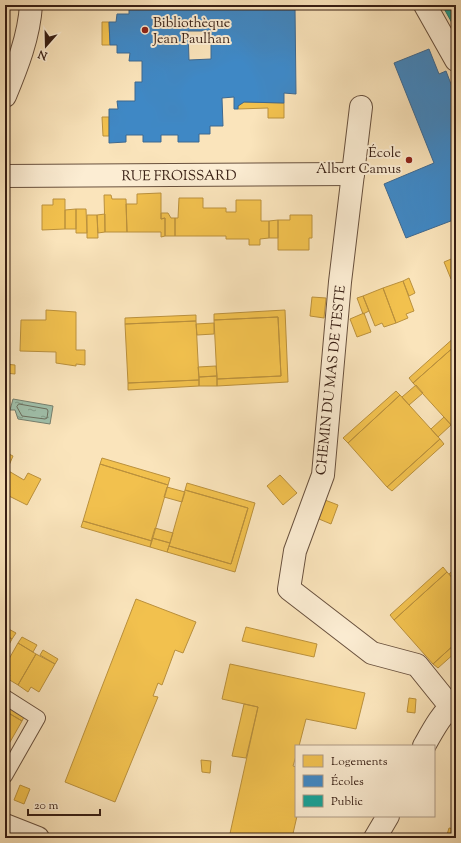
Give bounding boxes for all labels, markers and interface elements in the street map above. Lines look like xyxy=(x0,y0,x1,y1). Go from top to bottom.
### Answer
place label: Bibliothèque Jean Paulhan xyxy=(152,14,230,50)
marker: Bibliothèque Jean Paulhan xyxy=(140,25,150,35)
north arrow xyxy=(26,26,66,66)
text: N xyxy=(36,45,51,64)
place label: École Albert Camus xyxy=(316,144,401,180)
marker: École Albert Camus xyxy=(404,155,414,165)
street label: RUE FROISSARD xyxy=(121,167,237,187)
street label: CHEMIN DU MAS DE TESTE xyxy=(312,284,352,476)
legend xyxy=(295,745,435,817)
text: Logements xyxy=(331,753,388,771)
text: Écoles xyxy=(331,773,364,791)
scale bar xyxy=(28,791,100,817)
text: Public xyxy=(331,793,364,811)
text: 20 m xyxy=(34,797,59,815)

